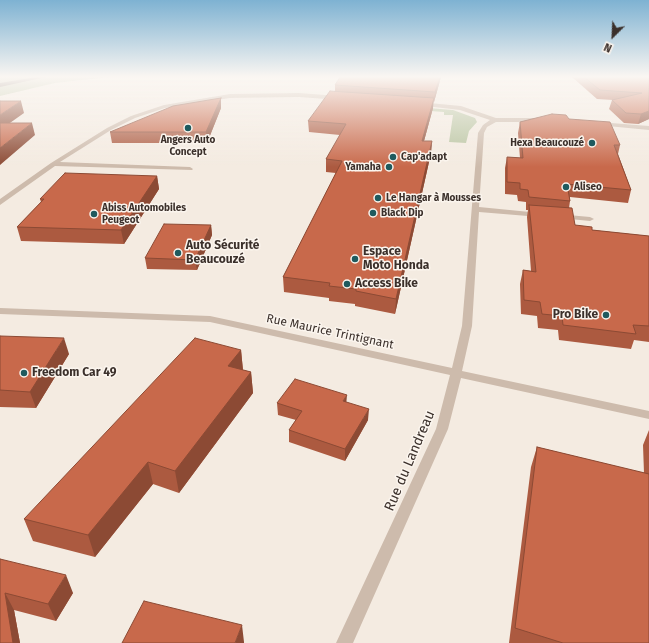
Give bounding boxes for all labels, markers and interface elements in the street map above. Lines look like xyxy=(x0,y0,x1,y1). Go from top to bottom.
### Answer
north arrow xyxy=(593,16,633,56)
text: N xyxy=(602,40,614,55)
marker: Angers Auto Concept xyxy=(183,123,193,133)
place label: Angers Auto Concept xyxy=(161,134,215,158)
place label: Hexa Beaucouzé xyxy=(510,137,584,149)
marker: Hexa Beaucouzé xyxy=(587,138,597,148)
place label: Cap'adapt xyxy=(401,151,447,163)
marker: Cap'adapt xyxy=(388,152,398,162)
place label: Yamaha xyxy=(345,161,381,173)
marker: Yamaha xyxy=(384,162,394,172)
place label: Aliseo xyxy=(574,181,602,193)
marker: Aliseo xyxy=(561,182,571,192)
place label: Le Hangar à Mousses xyxy=(386,192,481,204)
marker: Le Hangar à Mousses xyxy=(373,193,383,203)
place label: Abiss Automobiles Peugeot xyxy=(102,202,186,226)
place label: Black Dip xyxy=(381,207,424,219)
marker: Black Dip xyxy=(368,208,378,218)
marker: Abiss Automobiles Peugeot xyxy=(89,209,99,219)
place label: Auto Sécurité Beaucouzé xyxy=(186,239,259,267)
place label: Espace Moto Honda xyxy=(363,245,429,273)
marker: Auto Sécurité Beaucouzé xyxy=(173,248,183,258)
marker: Espace Moto Honda xyxy=(350,254,360,264)
place label: Access Bike xyxy=(355,277,418,291)
marker: Access Bike xyxy=(342,279,352,289)
place label: Pro Bike xyxy=(553,308,598,322)
marker: Pro Bike xyxy=(601,310,611,320)
street label: Rue Maurice Trintignant xyxy=(265,311,395,353)
place label: Freedom Car 49 xyxy=(32,366,117,380)
marker: Freedom Car 49 xyxy=(19,368,29,378)
street label: Rue du Landreau xyxy=(381,408,439,514)

